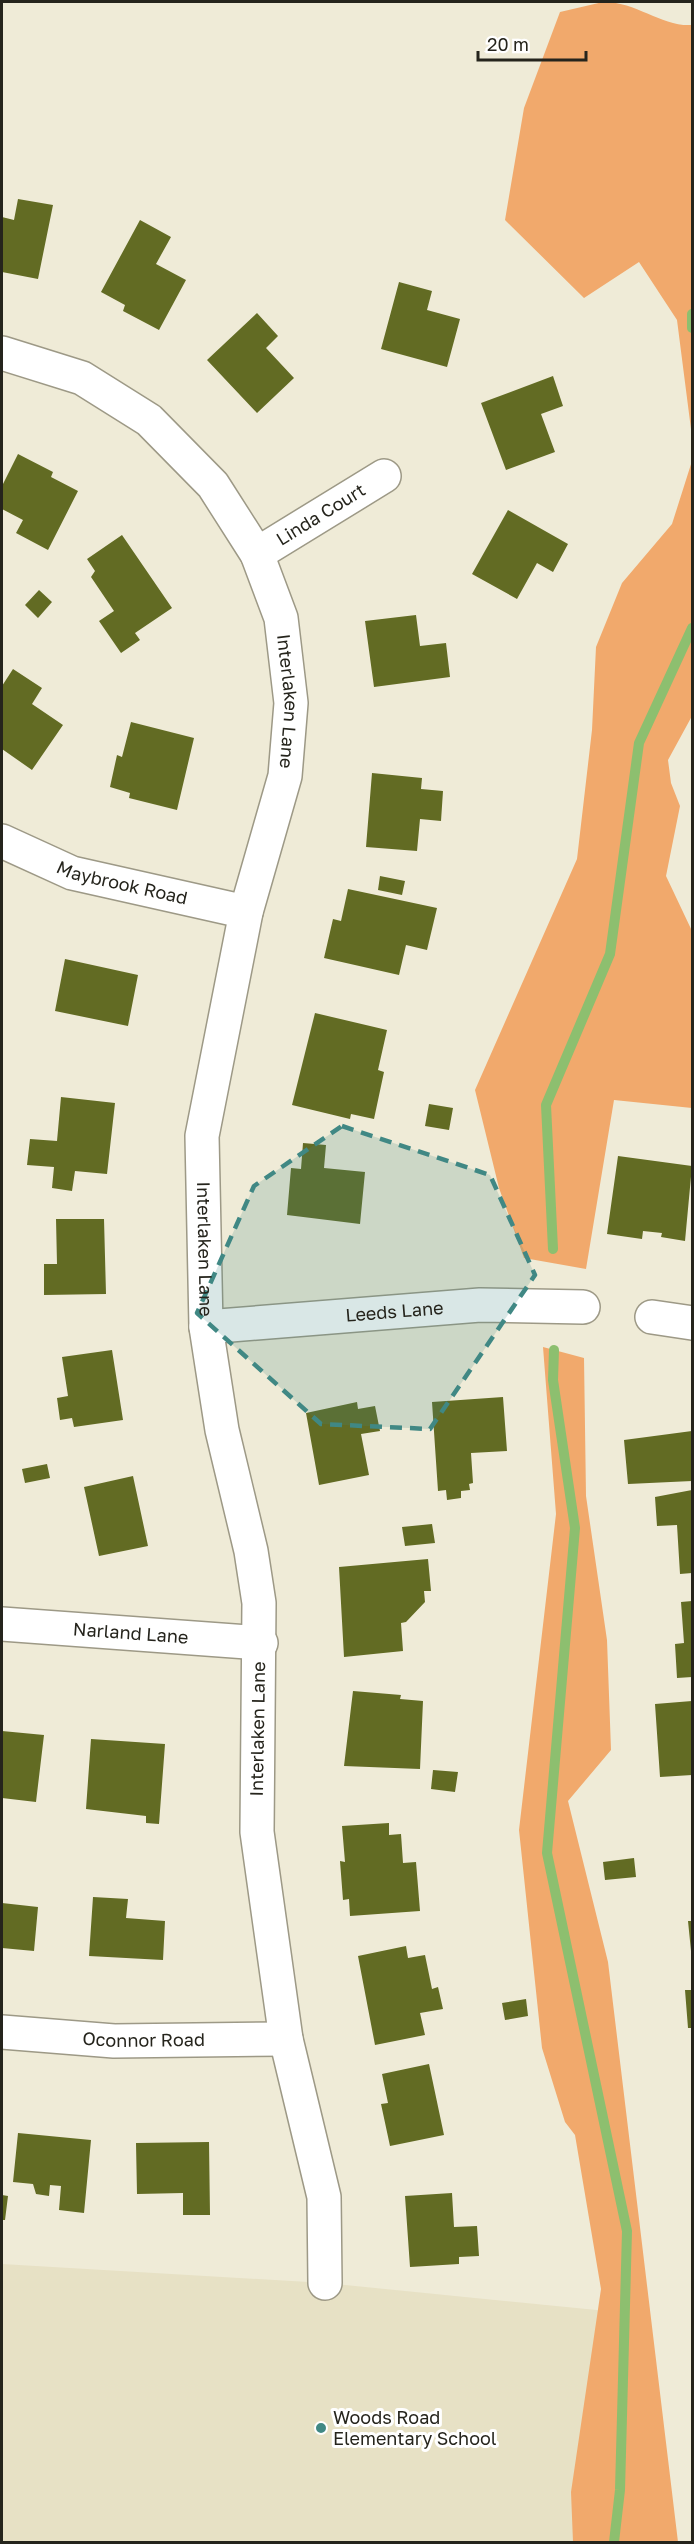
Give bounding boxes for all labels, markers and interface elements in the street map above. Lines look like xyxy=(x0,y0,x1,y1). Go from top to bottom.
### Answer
scale bar xyxy=(478,24,586,62)
text: 20 m xyxy=(487,33,529,55)
street label: Linda Court xyxy=(272,478,369,550)
street label: Interlaken Lane xyxy=(273,633,303,769)
street label: Maybrook Road xyxy=(53,856,190,909)
street label: Interlaken Lane xyxy=(193,1181,218,1317)
street label: Leeds Lane xyxy=(344,1296,444,1326)
street label: Narland Lane xyxy=(72,1617,189,1648)
street label: Interlaken Lane xyxy=(245,1661,269,1797)
street label: Oconnor Road xyxy=(82,2027,205,2051)
place label: Woods Road Elementary School xyxy=(333,2406,497,2449)
marker: Woods Road Elementary School xyxy=(314,2421,328,2435)

